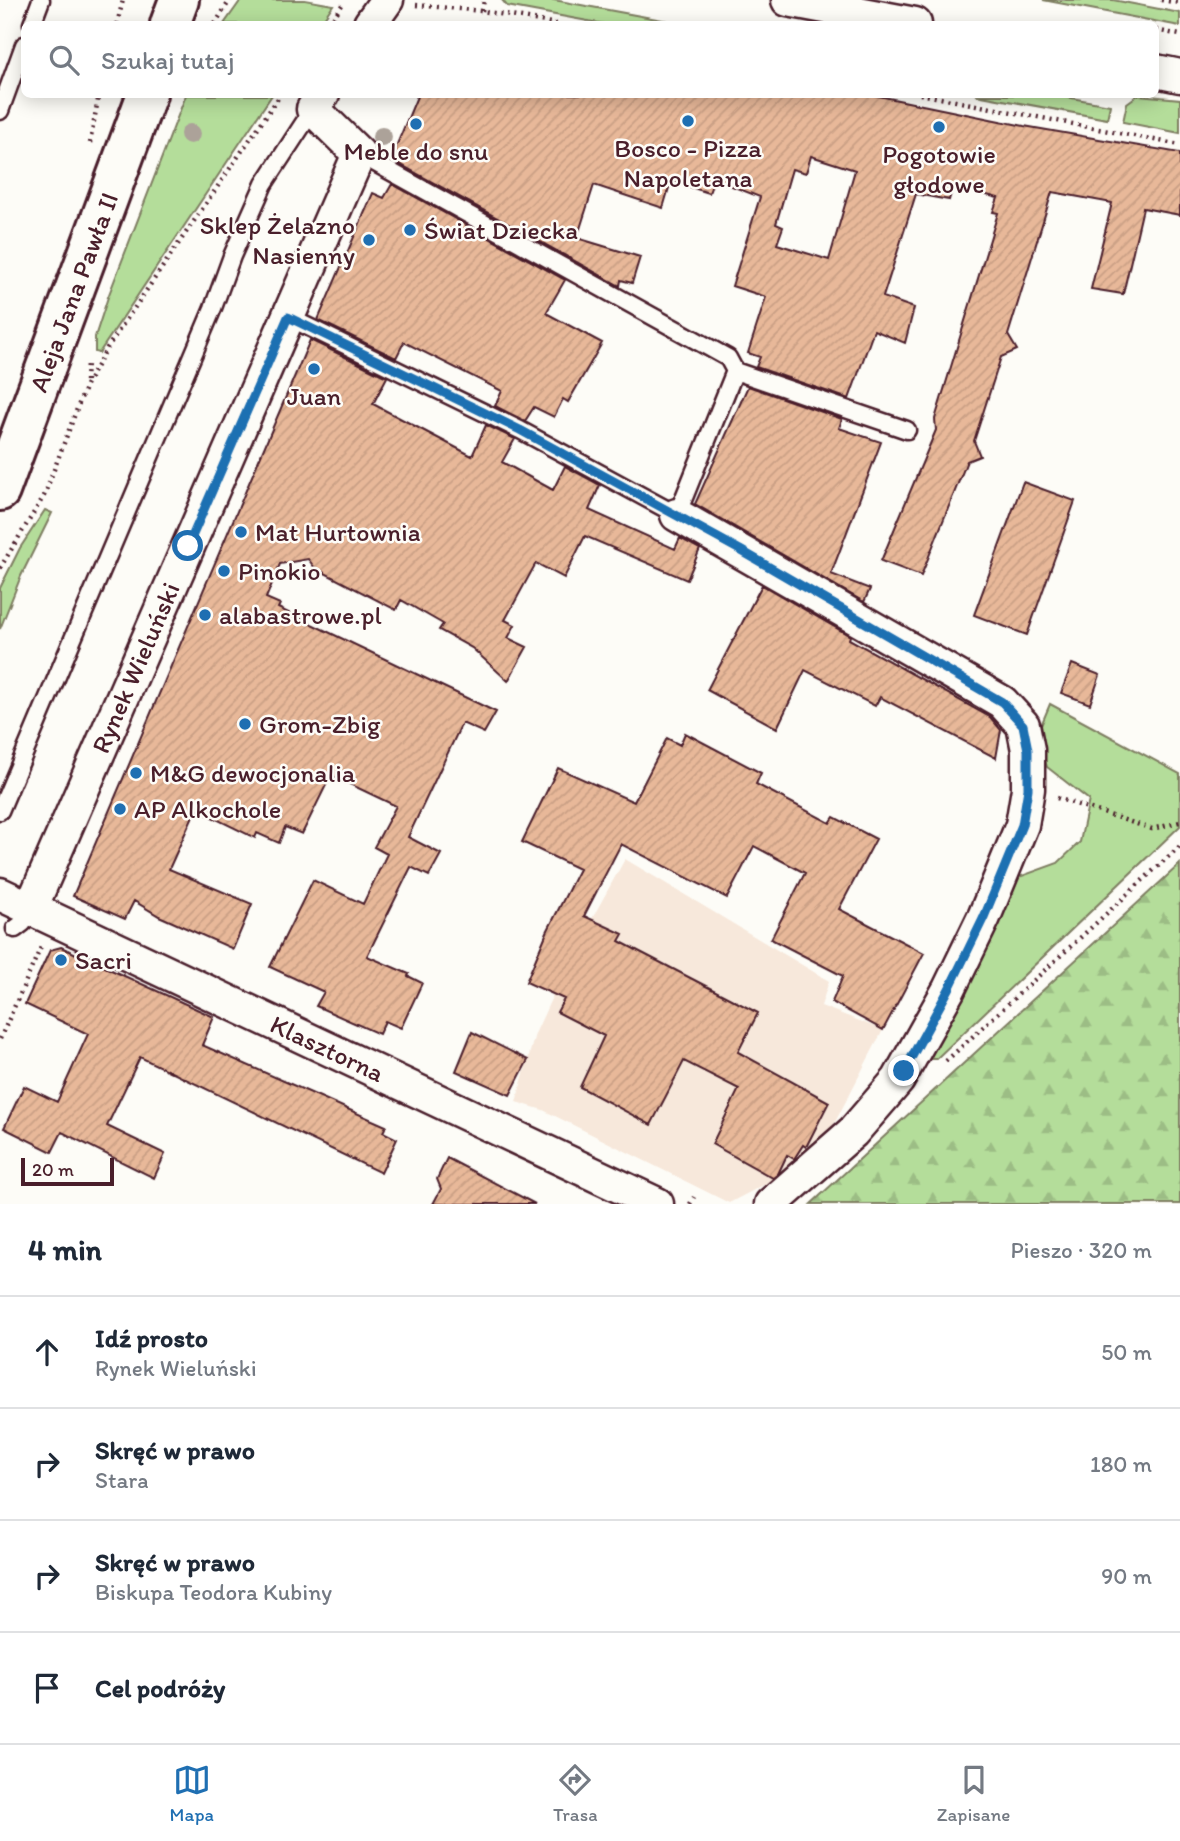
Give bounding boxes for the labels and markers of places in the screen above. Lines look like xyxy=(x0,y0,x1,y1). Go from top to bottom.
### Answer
marker: Bosco - Pizza Napoletana xyxy=(680,113,696,129)
marker: Meble do snu xyxy=(408,116,424,132)
marker: Pogotowie głodowe xyxy=(931,119,947,135)
place label: Bosco - Pizza Napoletana xyxy=(614,132,762,194)
place label: Meble do snu xyxy=(344,135,488,167)
place label: Pogotowie głodowe xyxy=(882,138,996,200)
place label: Sklep Żelazno Nasienny xyxy=(200,209,355,271)
place label: Świat Dziecka xyxy=(424,214,578,246)
marker: Świat Dziecka xyxy=(402,222,418,238)
marker: Sklep Żelazno Nasienny xyxy=(361,232,377,248)
marker: Juan xyxy=(306,361,322,377)
place label: Juan xyxy=(287,380,341,412)
place label: Mat Hurtownia xyxy=(255,516,421,548)
marker: Mat Hurtownia xyxy=(233,524,249,540)
place label: Pinokio xyxy=(238,555,321,587)
marker: Pinokio xyxy=(216,563,232,579)
place label: alabastrowe.pl xyxy=(219,599,382,631)
marker: alabastrowe.pl xyxy=(197,607,213,623)
place label: Grom-Zbig xyxy=(259,708,381,740)
marker: Grom-Zbig xyxy=(237,716,253,732)
place label: M&G dewocjonalia xyxy=(150,757,356,789)
marker: M&G dewocjonalia xyxy=(128,765,144,781)
place label: AP Alkochole xyxy=(134,793,281,825)
marker: AP Alkochole xyxy=(112,801,128,817)
place label: Sacri xyxy=(75,944,132,976)
marker: Sacri xyxy=(53,952,69,968)

